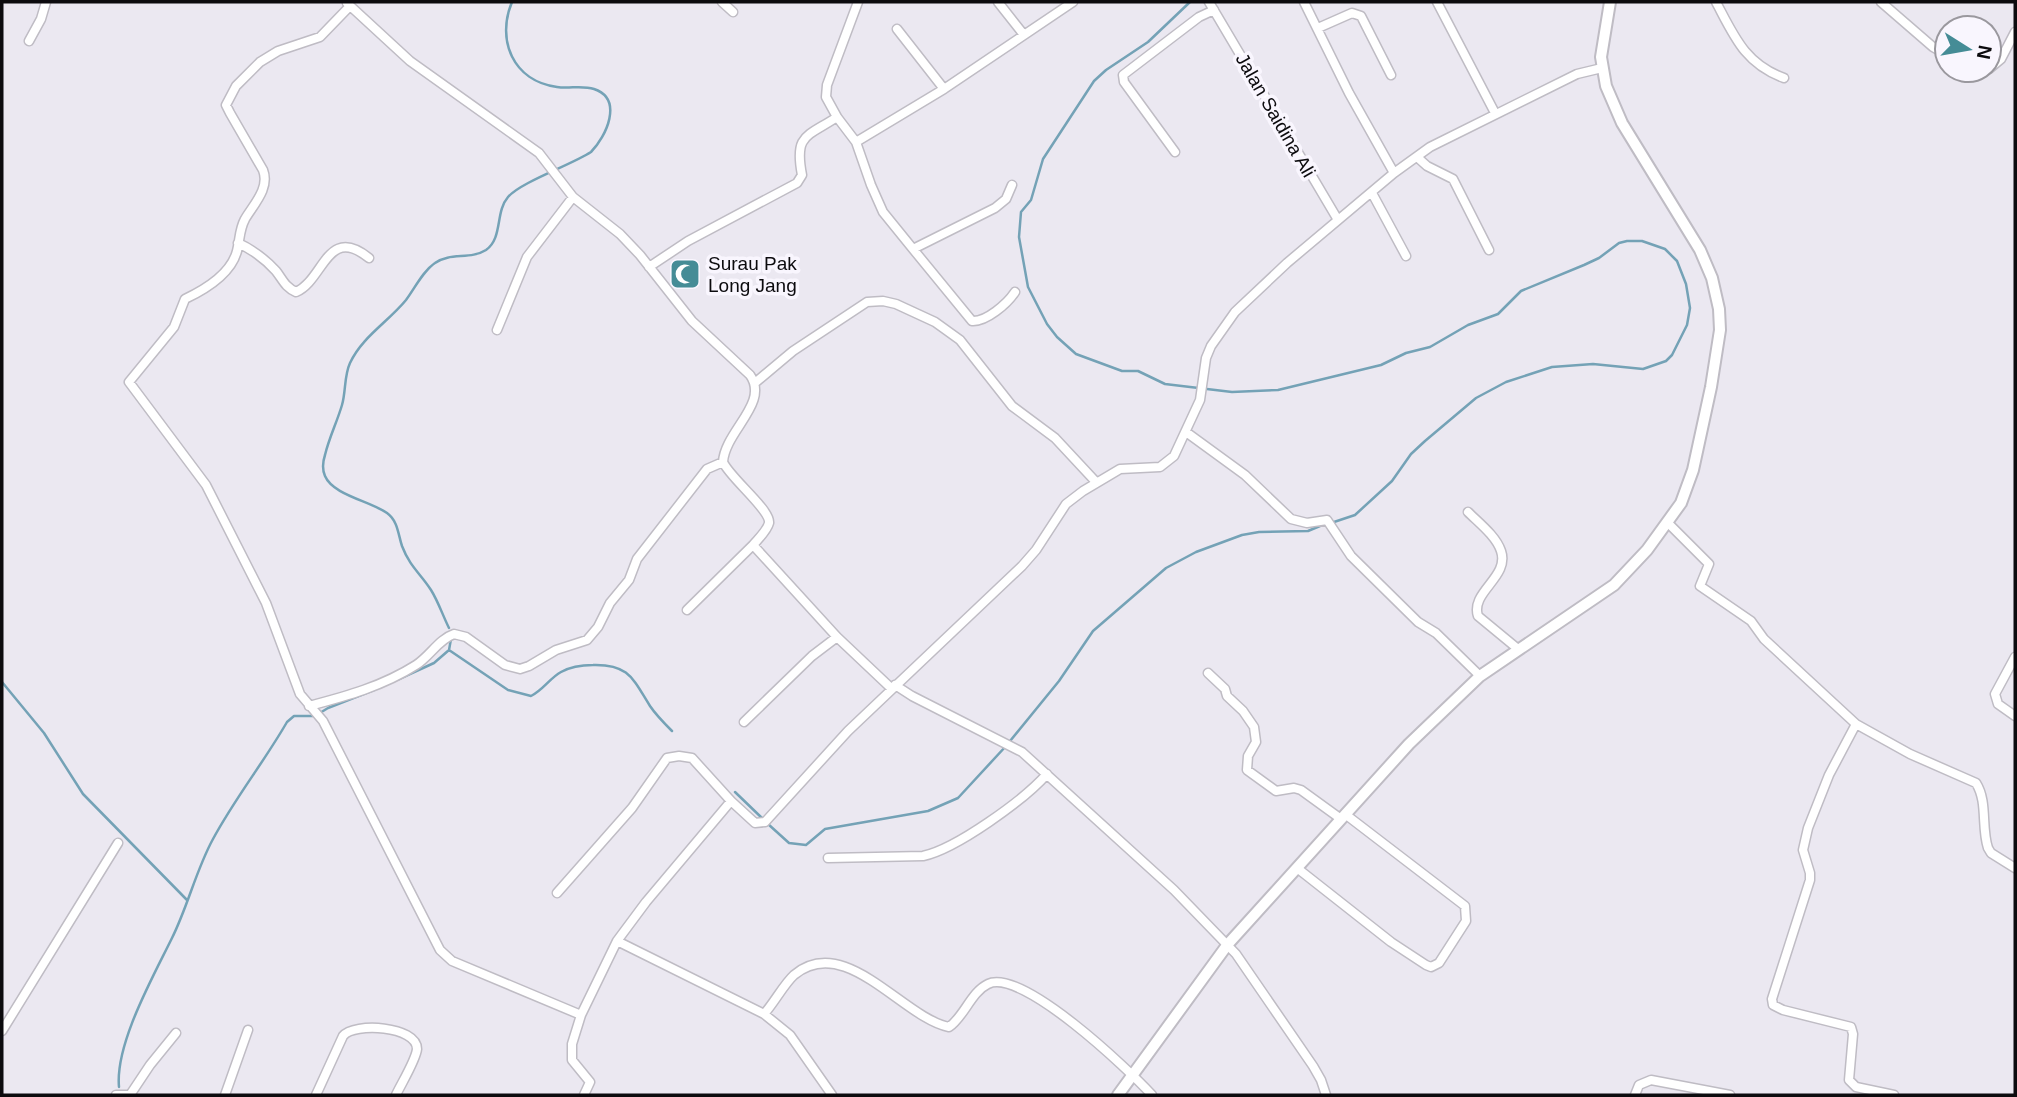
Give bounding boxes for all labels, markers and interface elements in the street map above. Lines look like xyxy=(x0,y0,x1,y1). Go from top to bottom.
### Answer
north arrow xyxy=(1933,14,2003,84)
text: N xyxy=(1973,43,1996,61)
street label: Jalan Saidina Ali xyxy=(1232,50,1320,181)
place label: Surau Pak Long Jang xyxy=(708,253,797,296)
mosque icon: Surau Pak Long Jang xyxy=(668,257,702,291)

